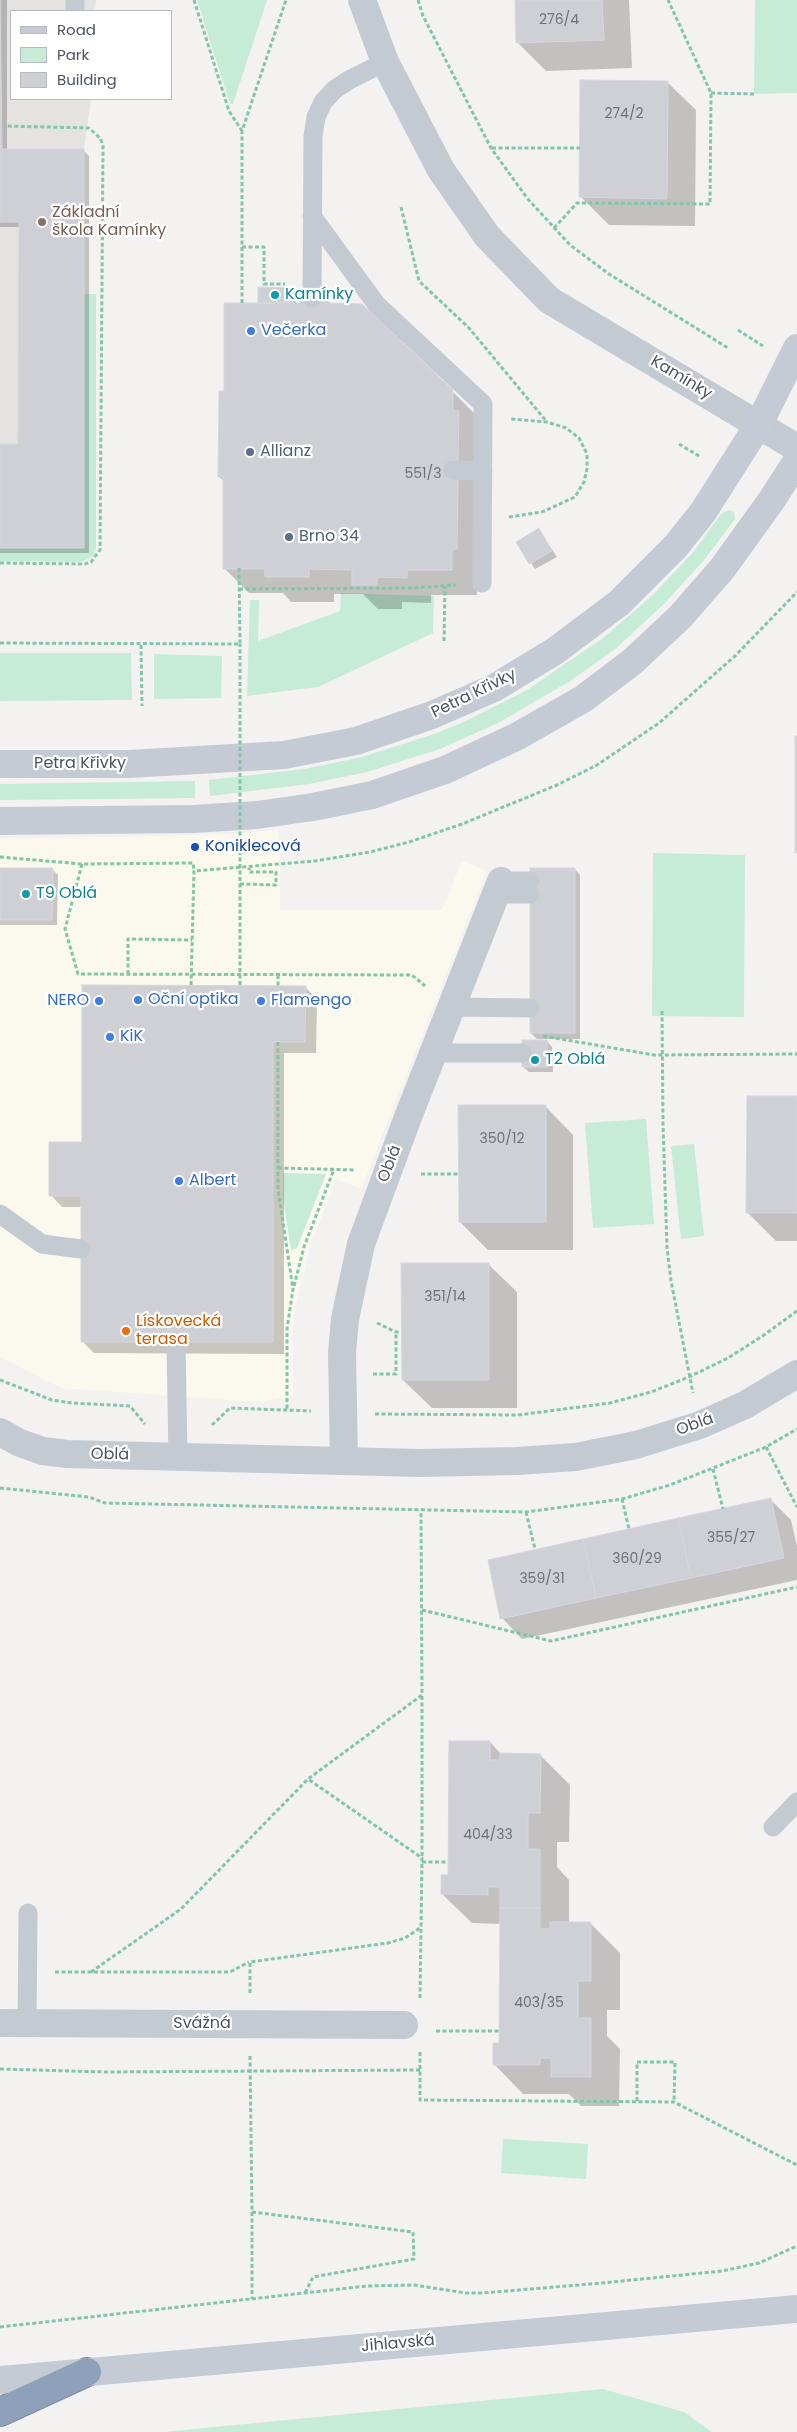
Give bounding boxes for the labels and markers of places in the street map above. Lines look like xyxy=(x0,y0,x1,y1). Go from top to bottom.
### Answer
place label: Základní škola Kamínky xyxy=(52,203,166,241)
marker: Základní škola Kamínky xyxy=(36,216,48,228)
place label: Kamínky xyxy=(285,285,353,305)
marker: Kamínky xyxy=(269,289,281,301)
place label: Večerka xyxy=(261,321,326,341)
marker: Večerka xyxy=(245,325,257,337)
place label: Allianz xyxy=(260,442,311,462)
marker: Allianz xyxy=(244,446,256,458)
place label: Brno 34 xyxy=(299,527,359,547)
marker: Brno 34 xyxy=(283,531,295,543)
place label: Koniklecová xyxy=(205,837,301,857)
marker: Koniklecová xyxy=(189,841,201,853)
place label: T9 Oblá xyxy=(36,884,97,904)
marker: T9 Oblá xyxy=(20,888,32,900)
place label: Oční optika xyxy=(148,990,239,1010)
place label: NERO xyxy=(47,991,89,1011)
place label: Flamengo xyxy=(271,991,352,1011)
marker: Oční optika xyxy=(132,994,144,1006)
marker: NERO xyxy=(93,995,105,1007)
marker: Flamengo xyxy=(255,995,267,1007)
place label: KiK xyxy=(120,1027,143,1047)
marker: KiK xyxy=(104,1031,116,1043)
place label: T2 Oblá xyxy=(545,1050,605,1070)
marker: T2 Oblá xyxy=(529,1054,541,1066)
place label: Albert xyxy=(189,1171,236,1191)
marker: Albert xyxy=(173,1175,185,1187)
place label: Lískovecká terasa xyxy=(136,1312,221,1350)
marker: Lískovecká terasa xyxy=(120,1325,132,1337)

